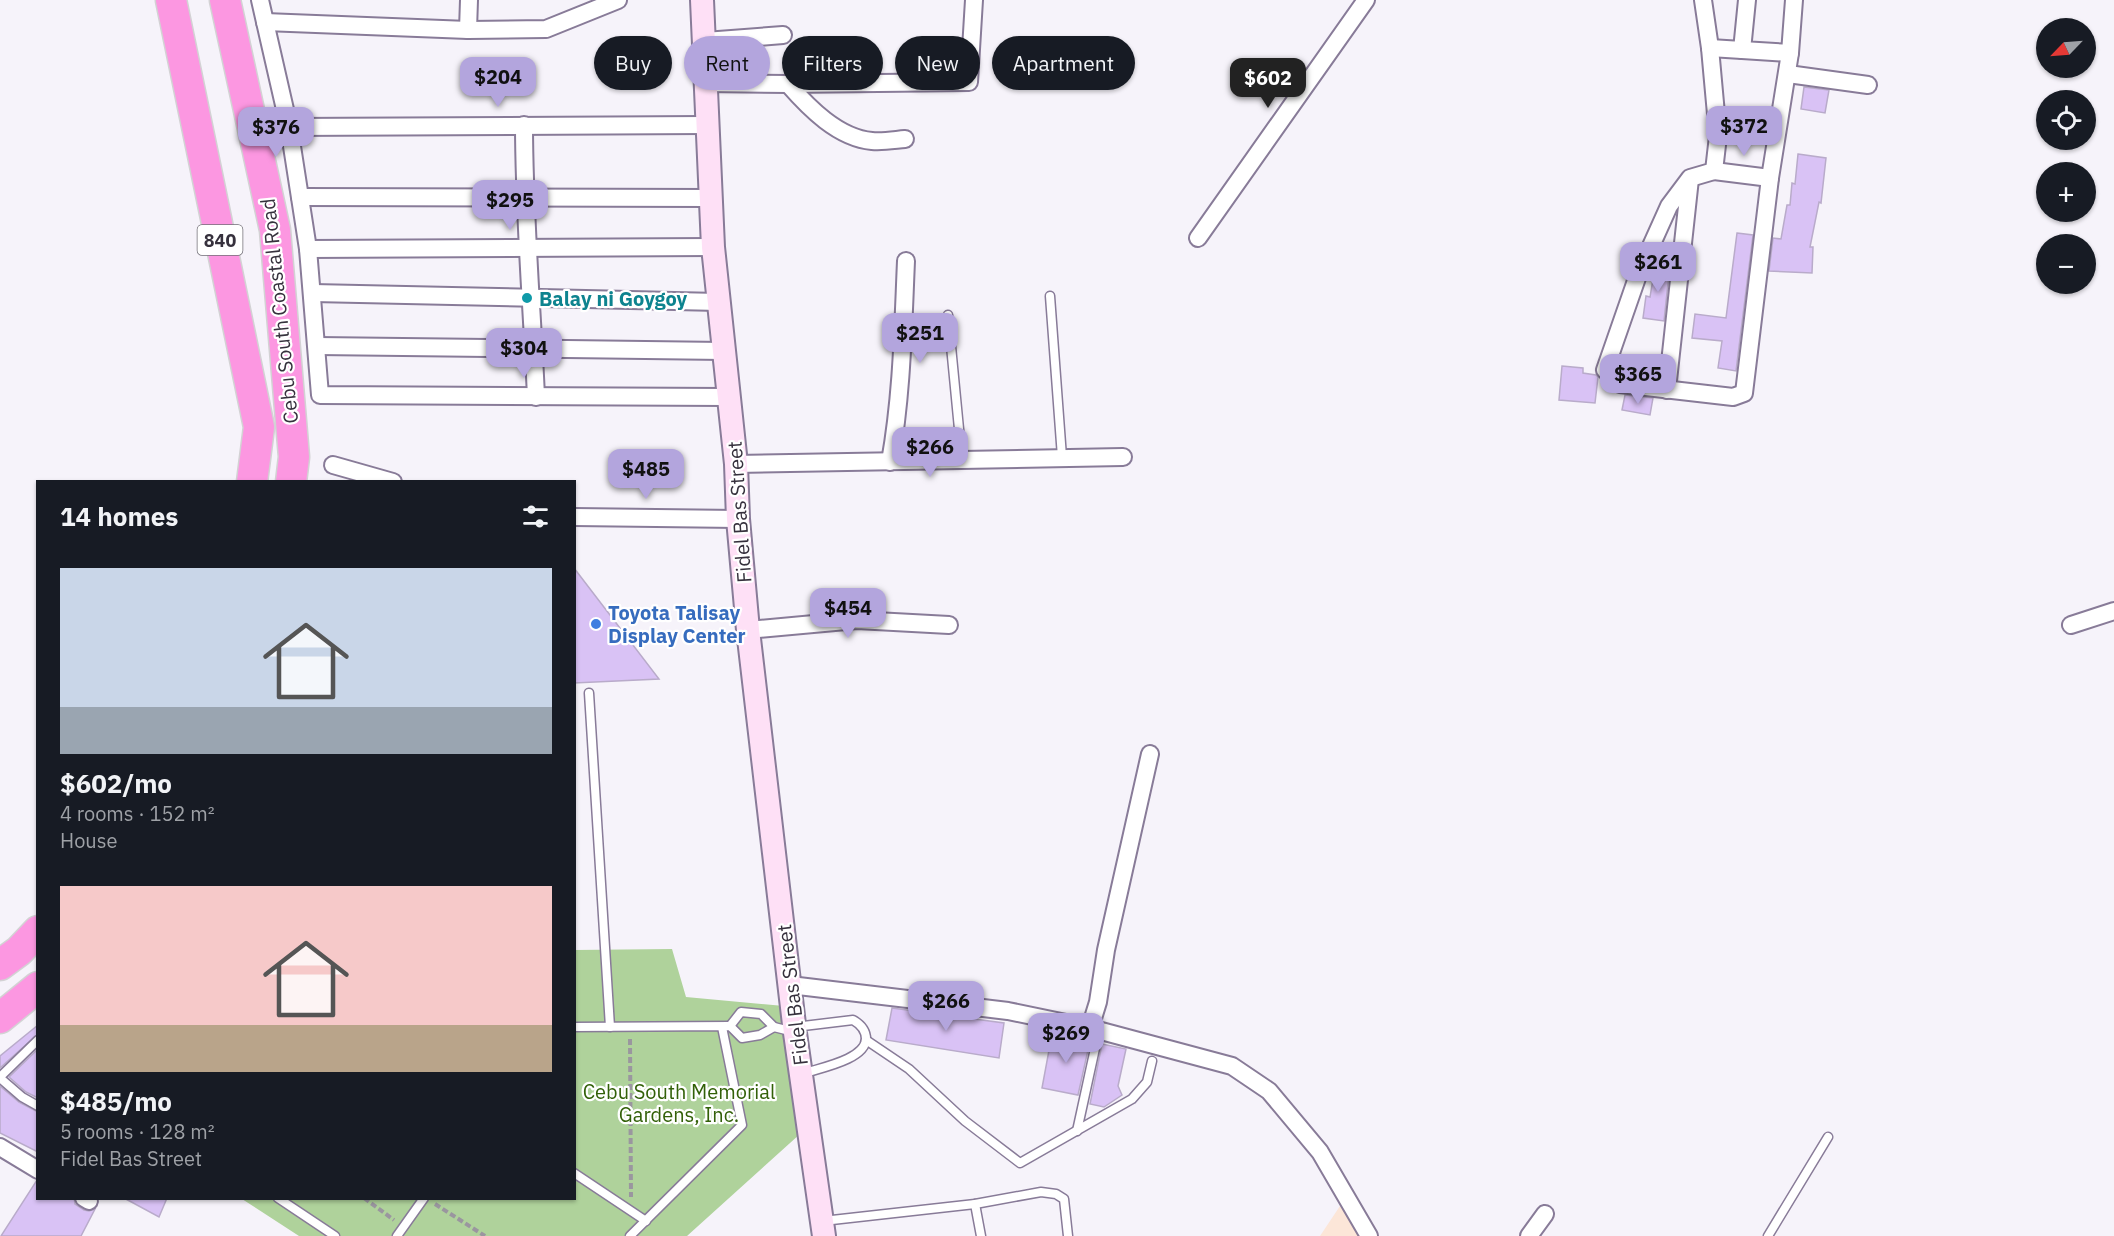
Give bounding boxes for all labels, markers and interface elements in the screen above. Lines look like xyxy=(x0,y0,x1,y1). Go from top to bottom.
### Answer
north arrow xyxy=(2036,18,2096,78)
map controls xyxy=(2036,18,2096,294)
chip: Buy xyxy=(594,36,672,90)
chip: Rent xyxy=(684,36,770,90)
chip: Filters xyxy=(782,36,883,90)
chip: New xyxy=(895,36,980,90)
chip: Apartment xyxy=(992,36,1135,90)
pin: $204 xyxy=(462,57,534,108)
pin: $602 xyxy=(1232,58,1304,109)
text: $204 xyxy=(474,63,522,90)
text: $602 xyxy=(1244,64,1292,91)
button: locate xyxy=(2036,90,2096,150)
pin: $372 xyxy=(1708,106,1780,157)
pin: $376 xyxy=(240,107,312,158)
text: $372 xyxy=(1720,112,1768,139)
text: $376 xyxy=(252,113,300,140)
button: + xyxy=(2036,162,2096,222)
pin: $295 xyxy=(474,180,546,231)
text: $295 xyxy=(486,186,534,213)
street label: Cebu South Coastal Road xyxy=(254,197,304,425)
road number: 840 xyxy=(198,225,242,255)
button: − xyxy=(2036,234,2096,294)
pin: $261 xyxy=(1622,242,1694,293)
text: $261 xyxy=(1634,248,1682,275)
place label: Balay ni Goygoy xyxy=(539,285,687,312)
marker: Balay ni Goygoy xyxy=(520,291,534,305)
pin: $251 xyxy=(884,313,956,364)
text: $251 xyxy=(896,319,944,346)
pin: $304 xyxy=(488,328,560,379)
text: $304 xyxy=(500,334,548,361)
pin: $365 xyxy=(1602,354,1674,405)
text: $365 xyxy=(1614,360,1662,387)
pin: $266 xyxy=(894,427,966,478)
text: $266 xyxy=(906,433,954,460)
street label: Fidel Bas Street xyxy=(721,440,757,584)
pin: $485 xyxy=(610,449,682,500)
text: $485 xyxy=(622,455,670,482)
text: 14 homes xyxy=(60,499,178,533)
icon: filters xyxy=(519,500,552,533)
pin: $454 xyxy=(812,588,884,639)
text: $454 xyxy=(824,594,872,621)
place label: Toyota Talisay Display Center xyxy=(608,599,746,649)
icon: home xyxy=(252,607,360,715)
marker: Toyota Talisay Display Center xyxy=(589,617,603,631)
text: $602/mo xyxy=(60,766,172,800)
text: 4 rooms · 152 m² xyxy=(60,800,215,827)
text: House xyxy=(60,827,117,854)
street label: Fidel Bas Street xyxy=(770,923,814,1067)
icon: home xyxy=(252,925,360,1033)
pin: $266 xyxy=(910,981,982,1032)
text: $266 xyxy=(922,987,970,1014)
pin: $269 xyxy=(1030,1013,1102,1064)
text: $269 xyxy=(1042,1019,1090,1046)
park label: Cebu South Memorial Gardens, Inc. xyxy=(583,1078,775,1128)
text: $485/mo xyxy=(60,1084,172,1118)
text: 5 rooms · 128 m² xyxy=(60,1118,215,1145)
text: Fidel Bas Street xyxy=(60,1145,202,1172)

